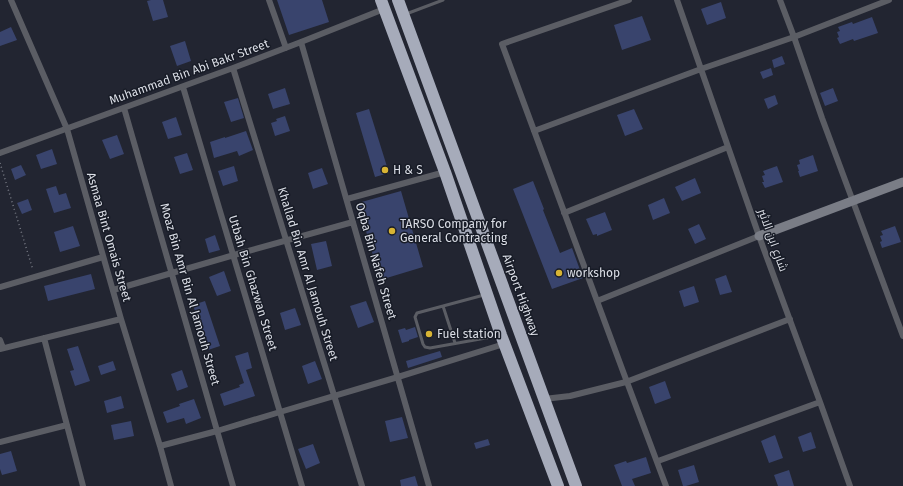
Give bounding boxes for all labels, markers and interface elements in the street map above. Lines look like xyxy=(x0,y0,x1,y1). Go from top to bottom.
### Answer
street label: Muhammad Bin Abi Bakr Street xyxy=(107,36,271,108)
place label: H & S xyxy=(393,163,423,177)
marker: H & S xyxy=(380,165,390,175)
street label: Asmaa Bint Omais Street xyxy=(84,171,134,304)
street label: Khallad Bin Amr Al Jamouh Street xyxy=(275,185,341,363)
street label: Moaz Bin Amr Bin Al Jamouh Street xyxy=(157,201,223,387)
street label: Oqba Bin Nafeh Street xyxy=(353,201,400,322)
street label: شارع ابن الاثير xyxy=(754,206,791,274)
street label: Utbah Bin Ghazwan Street xyxy=(226,214,281,353)
place label: TARSO Company for General Contracting xyxy=(400,217,508,245)
marker: TARSO Company for General Contracting xyxy=(387,226,397,236)
street label: Airport Highway xyxy=(500,252,542,338)
place label: workshop xyxy=(567,266,620,280)
marker: workshop xyxy=(554,268,564,278)
place label: Fuel station xyxy=(437,327,501,341)
marker: Fuel station xyxy=(424,329,434,339)

